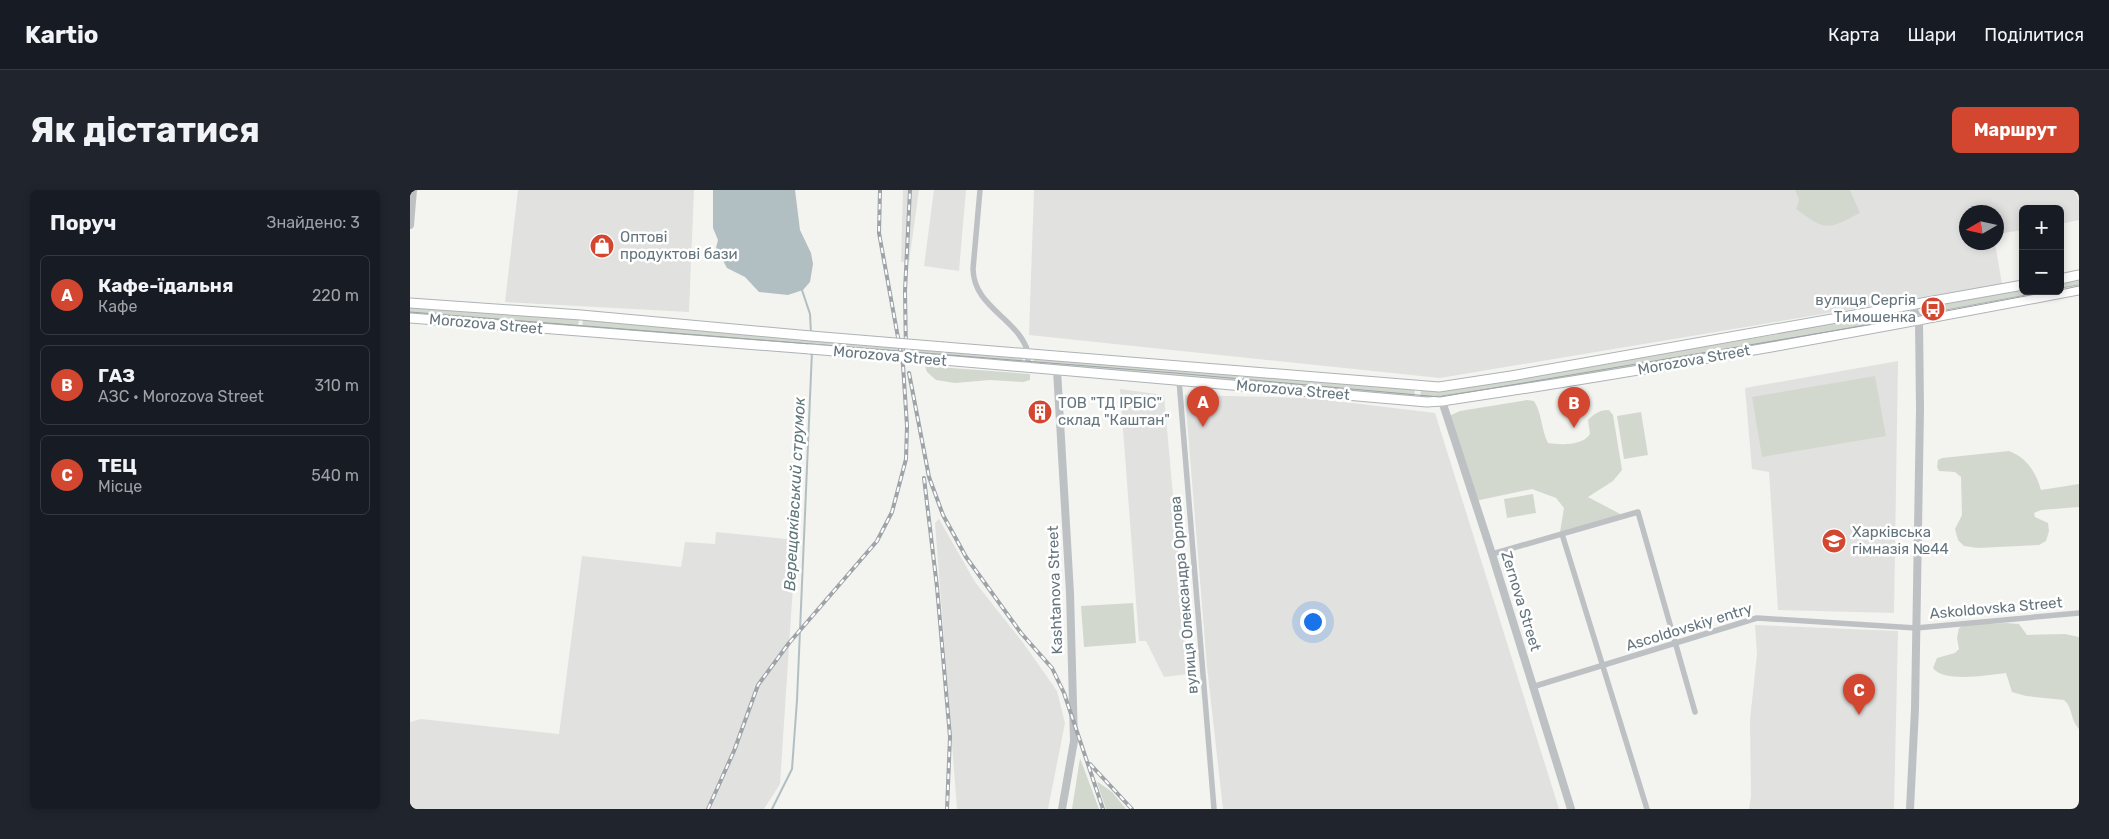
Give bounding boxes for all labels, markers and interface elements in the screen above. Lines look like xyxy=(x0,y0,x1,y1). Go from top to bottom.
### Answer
text: Kartio xyxy=(25,21,99,49)
text: Карта xyxy=(1828,24,1879,46)
text: Шари xyxy=(1907,24,1956,46)
text: Поділитися xyxy=(1984,24,2084,46)
button: Маршрут xyxy=(1952,107,2079,153)
text: Як дістатися xyxy=(30,109,260,151)
north arrow xyxy=(1959,205,2004,250)
map controls xyxy=(2019,205,2064,295)
button: + xyxy=(2019,205,2064,250)
text: Поруч xyxy=(50,210,116,235)
text: Знайдено: 3 xyxy=(267,213,360,232)
place label: Оптові продуктові бази xyxy=(620,228,738,263)
shop icon: Оптові продуктові бази xyxy=(589,233,615,259)
button: − xyxy=(2019,250,2064,295)
text: Кафе-їдальня xyxy=(98,274,233,297)
text: A xyxy=(61,286,73,305)
text: 220 m xyxy=(312,286,359,305)
place label: вулиця Сергія Тимошенка xyxy=(1815,291,1916,326)
bus stop icon: вулиця Сергія Тимошенка xyxy=(1920,296,1946,322)
text: Кафе xyxy=(98,297,138,316)
street label: Morozova Street xyxy=(429,310,544,338)
street label: Morozova Street xyxy=(1636,341,1752,379)
street label: Morozova Street xyxy=(833,342,948,370)
text: ГАЗ xyxy=(98,364,135,387)
text: B xyxy=(61,376,73,395)
text: 310 m xyxy=(315,376,359,395)
street label: Morozova Street xyxy=(1236,376,1351,404)
pin: A xyxy=(1187,386,1219,427)
text: АЗС · Morozova Street xyxy=(98,387,264,406)
pin: B xyxy=(1558,387,1590,428)
place label: ТОВ "ТД ІРБІС" склад "Каштан" xyxy=(1058,394,1170,429)
water label: Верещаківський струмок xyxy=(780,396,809,591)
building icon: ТОВ "ТД ІРБІС" склад "Каштан" xyxy=(1027,399,1053,425)
text: ТЕЦ xyxy=(98,454,137,477)
text: C xyxy=(61,466,73,485)
text: 540 m xyxy=(311,466,359,485)
text: Місце xyxy=(98,477,142,496)
street label: вулиця Олександра Орлова xyxy=(1166,495,1202,695)
place label: Харківська гімназія №44 xyxy=(1852,523,1949,558)
street label: Kashtanova Street xyxy=(1044,525,1066,655)
school or university icon: Харківська гімназія №44 xyxy=(1821,528,1847,554)
street label: Zernova Street xyxy=(1497,549,1545,653)
street label: Askoldovska Street xyxy=(1929,593,2063,623)
street label: Ascoldovskiy entry xyxy=(1624,599,1754,655)
your location xyxy=(1300,609,1326,635)
pin: C xyxy=(1843,674,1875,715)

